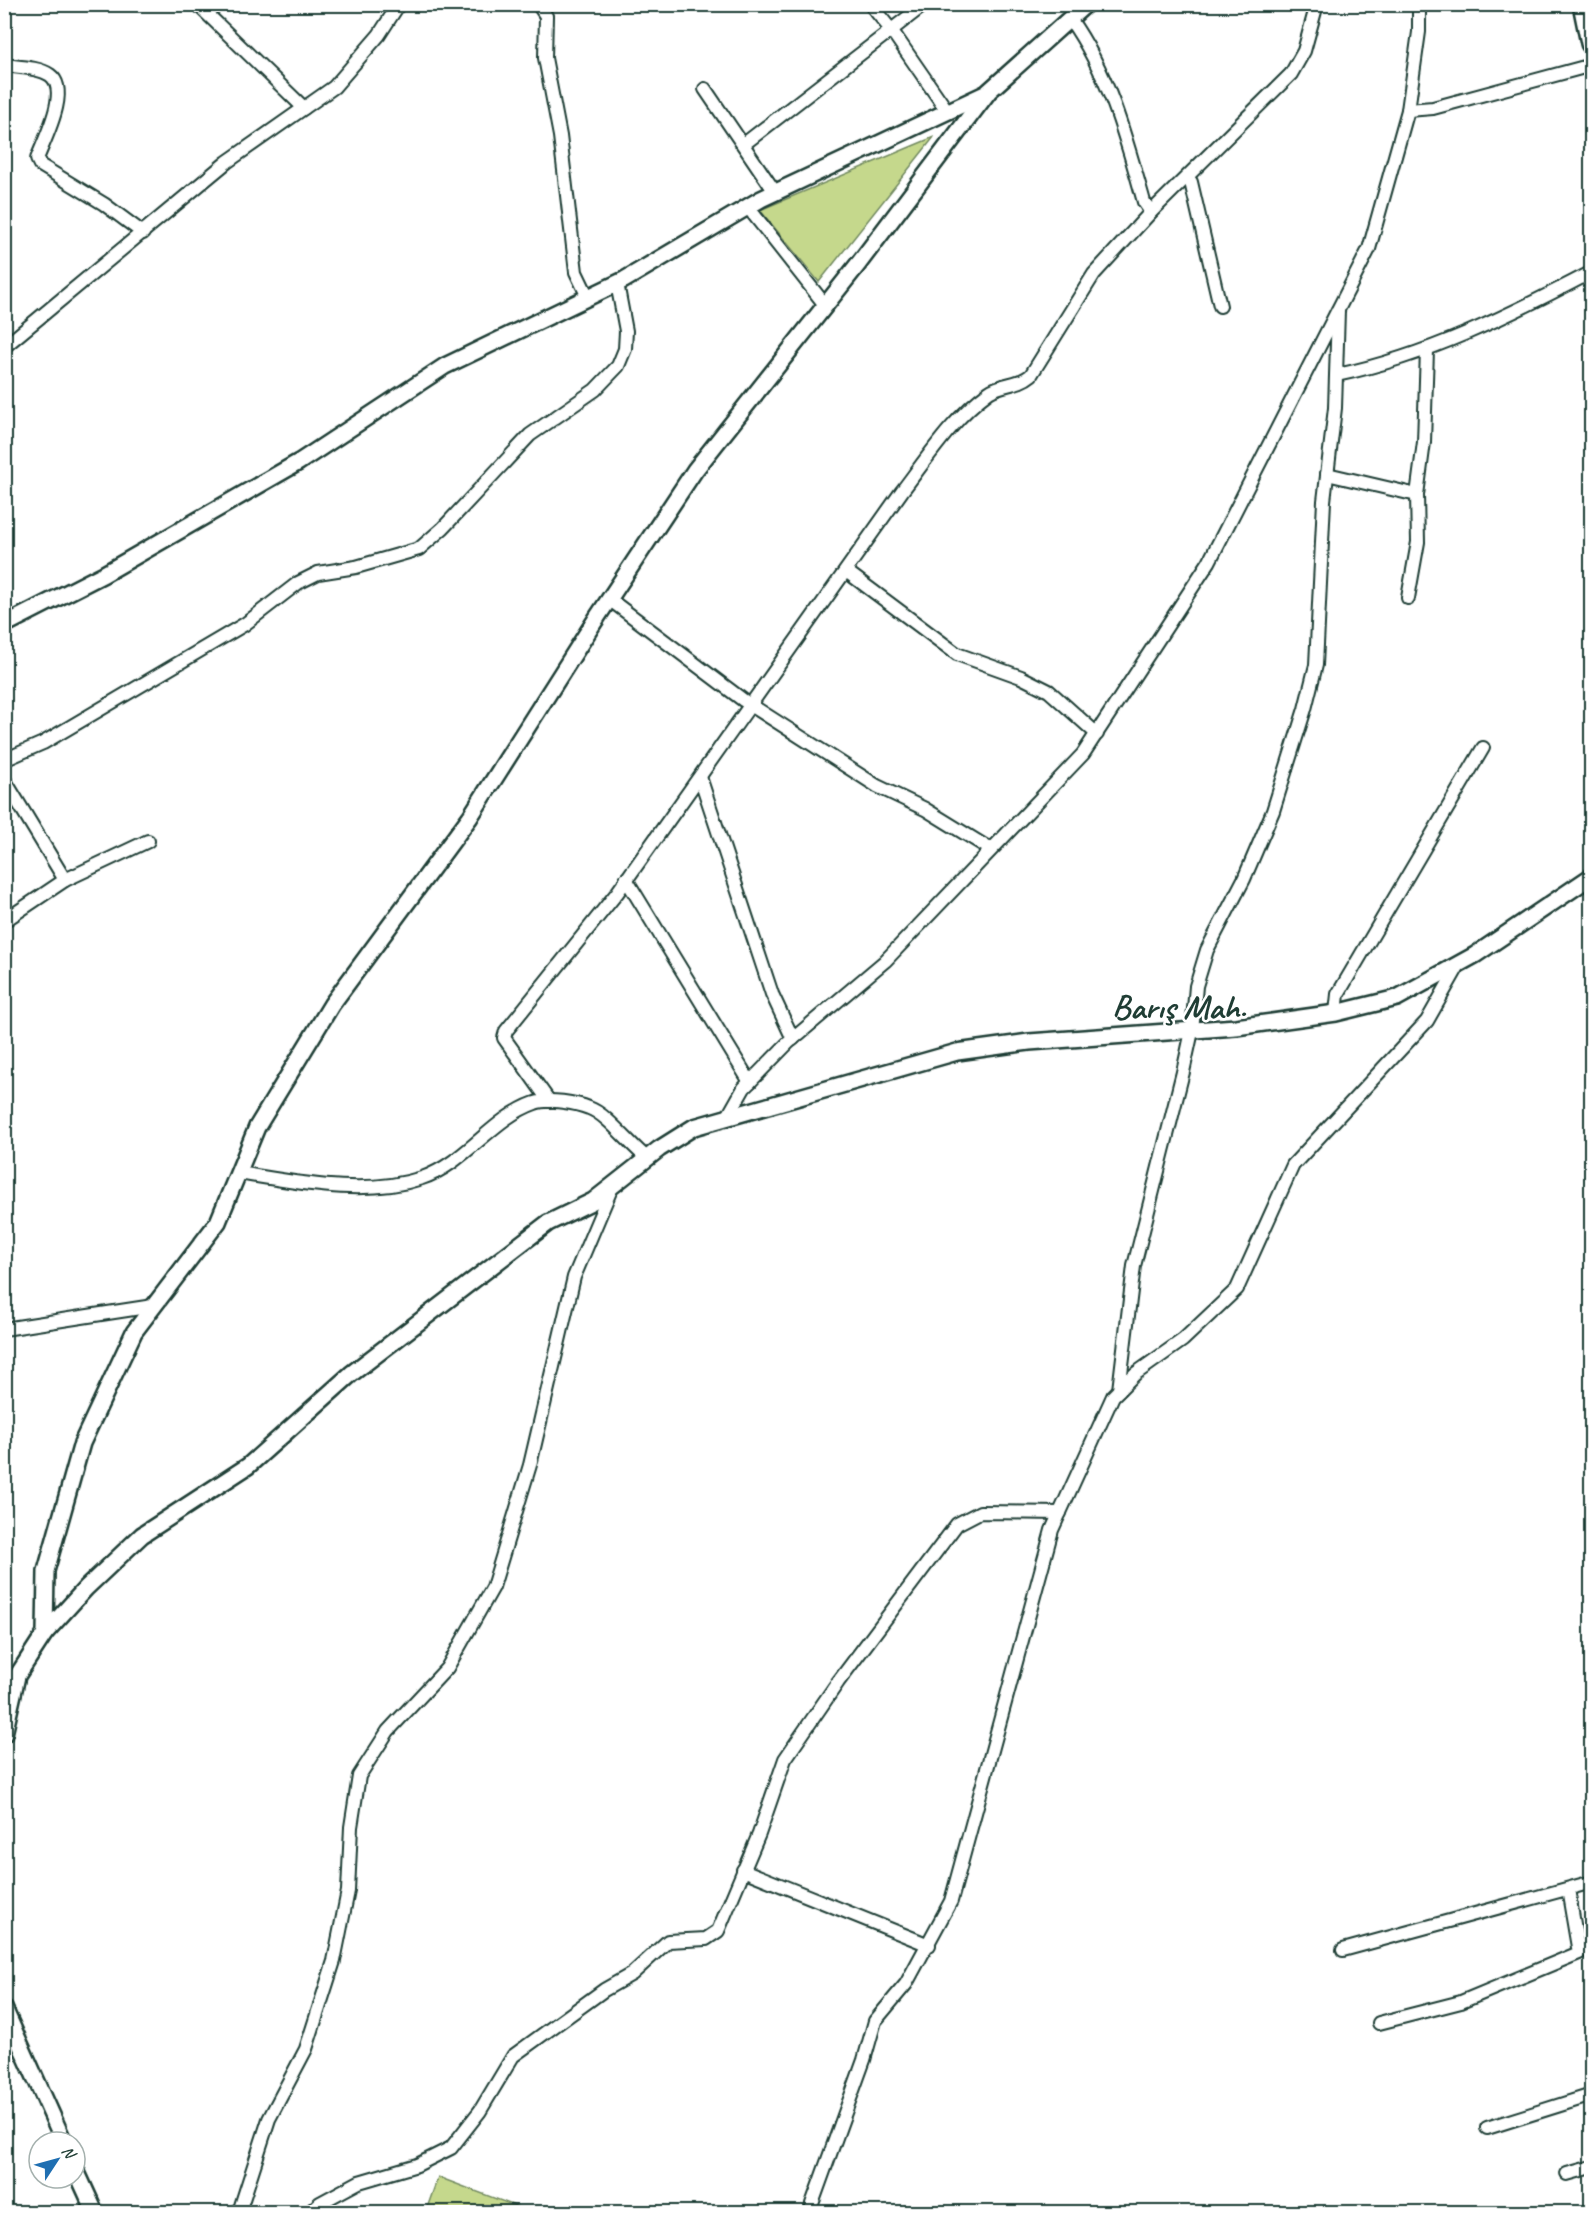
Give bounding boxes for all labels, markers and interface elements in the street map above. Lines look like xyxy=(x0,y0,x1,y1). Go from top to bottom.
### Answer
district label: Barış Mah. xyxy=(1112,985,1247,1028)
north arrow xyxy=(27,2130,87,2190)
text: N xyxy=(57,2142,81,2164)

